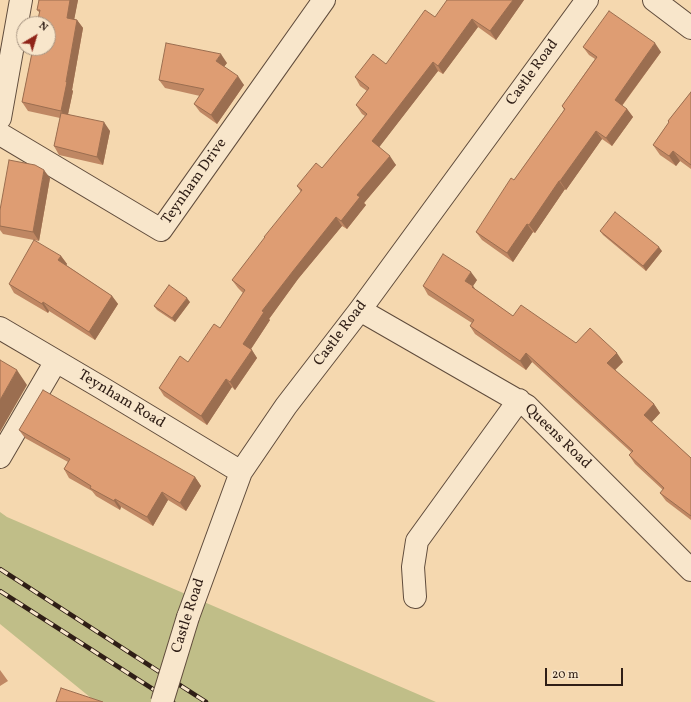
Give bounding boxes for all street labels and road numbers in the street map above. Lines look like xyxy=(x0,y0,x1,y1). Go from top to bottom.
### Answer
street label: Castle Road xyxy=(503,36,563,110)
street label: Teynham Drive xyxy=(159,135,231,229)
street label: Castle Road xyxy=(311,298,371,370)
street label: Teynham Road xyxy=(74,367,168,433)
street label: Queens Road xyxy=(520,401,594,473)
street label: Castle Road xyxy=(168,576,210,656)

